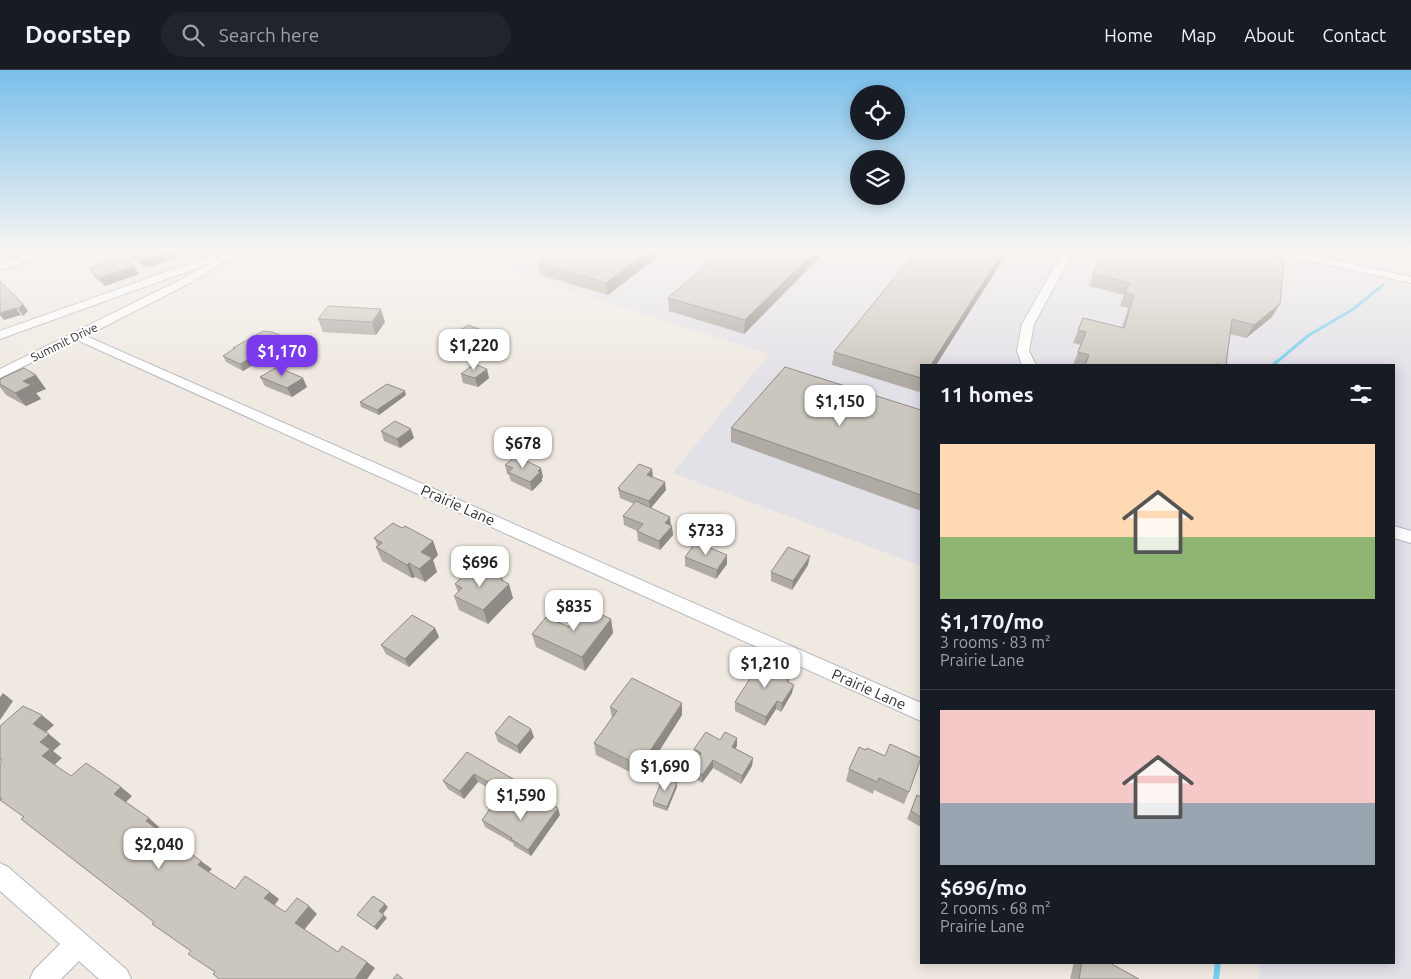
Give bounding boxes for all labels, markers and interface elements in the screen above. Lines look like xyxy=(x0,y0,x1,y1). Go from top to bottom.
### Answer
search box xyxy=(161,12,511,57)
text: Doorstep xyxy=(25,21,131,48)
icon: search xyxy=(179,21,207,49)
text: Search here xyxy=(219,24,319,46)
text: Home xyxy=(1104,25,1153,45)
text: Map xyxy=(1181,25,1216,45)
text: About xyxy=(1244,25,1294,45)
text: Contact xyxy=(1322,25,1386,45)
map controls xyxy=(850,85,905,205)
button: locate xyxy=(850,85,905,140)
button: layers xyxy=(850,150,905,205)
street label: Summit Drive xyxy=(29,320,99,364)
pin: $1,220 xyxy=(433,328,515,371)
pin: $1,170 xyxy=(241,334,323,377)
text: $1,220 xyxy=(449,336,499,354)
text: $1,170 xyxy=(257,342,307,360)
icon: filters xyxy=(1347,380,1375,408)
text: 11 homes xyxy=(940,382,1034,406)
pin: $1,150 xyxy=(799,384,881,427)
text: $1,150 xyxy=(815,392,865,410)
pin: $678 xyxy=(493,426,553,469)
text: $678 xyxy=(505,434,541,452)
icon: home xyxy=(1113,477,1203,567)
street label: Prairie Lane xyxy=(418,481,498,529)
pin: $733 xyxy=(676,514,736,556)
text: $733 xyxy=(688,521,724,539)
pin: $696 xyxy=(450,546,510,588)
text: $696 xyxy=(462,553,498,571)
pin: $835 xyxy=(544,590,604,632)
text: $835 xyxy=(556,597,592,615)
text: $1,170/mo xyxy=(940,609,1044,633)
text: 3 rooms · 83 m² xyxy=(940,633,1051,651)
pin: $1,210 xyxy=(724,646,806,689)
text: Prairie Lane xyxy=(940,651,1025,669)
text: $1,210 xyxy=(740,654,790,672)
street label: Prairie Lane xyxy=(829,665,909,713)
icon: home xyxy=(1113,742,1203,832)
pin: $1,690 xyxy=(624,750,706,792)
text: $1,690 xyxy=(640,757,690,775)
pin: $1,590 xyxy=(480,778,562,821)
text: $1,590 xyxy=(496,786,546,804)
pin: $2,040 xyxy=(118,828,200,870)
text: $2,040 xyxy=(134,835,184,853)
text: $696/mo xyxy=(940,875,1027,899)
text: 2 rooms · 68 m² xyxy=(940,899,1051,917)
text: Prairie Lane xyxy=(940,917,1025,935)

